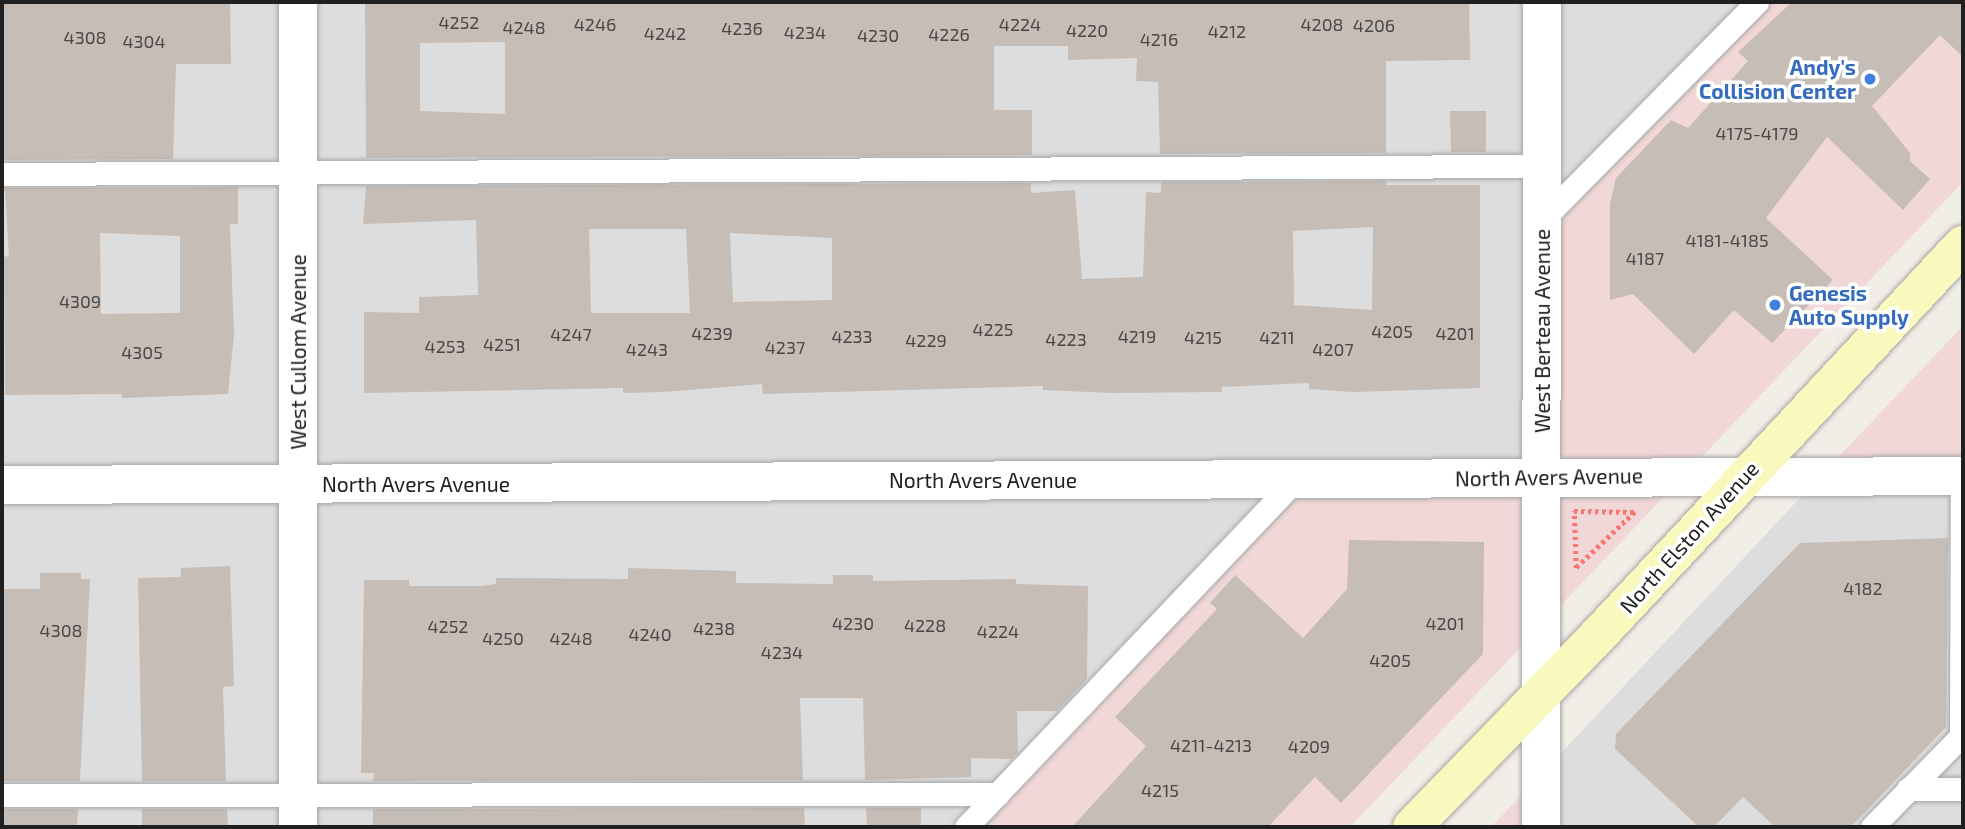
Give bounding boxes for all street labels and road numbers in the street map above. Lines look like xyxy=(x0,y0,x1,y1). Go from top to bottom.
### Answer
street label: West Berteau Avenue xyxy=(1529,229,1555,433)
street label: West Cullom Avenue xyxy=(285,254,311,450)
street label: North Elston Avenue xyxy=(1614,456,1764,618)
street label: North Avers Avenue xyxy=(1454,463,1644,491)
street label: North Avers Avenue xyxy=(888,467,1078,493)
street label: North Avers Avenue xyxy=(321,471,511,497)

